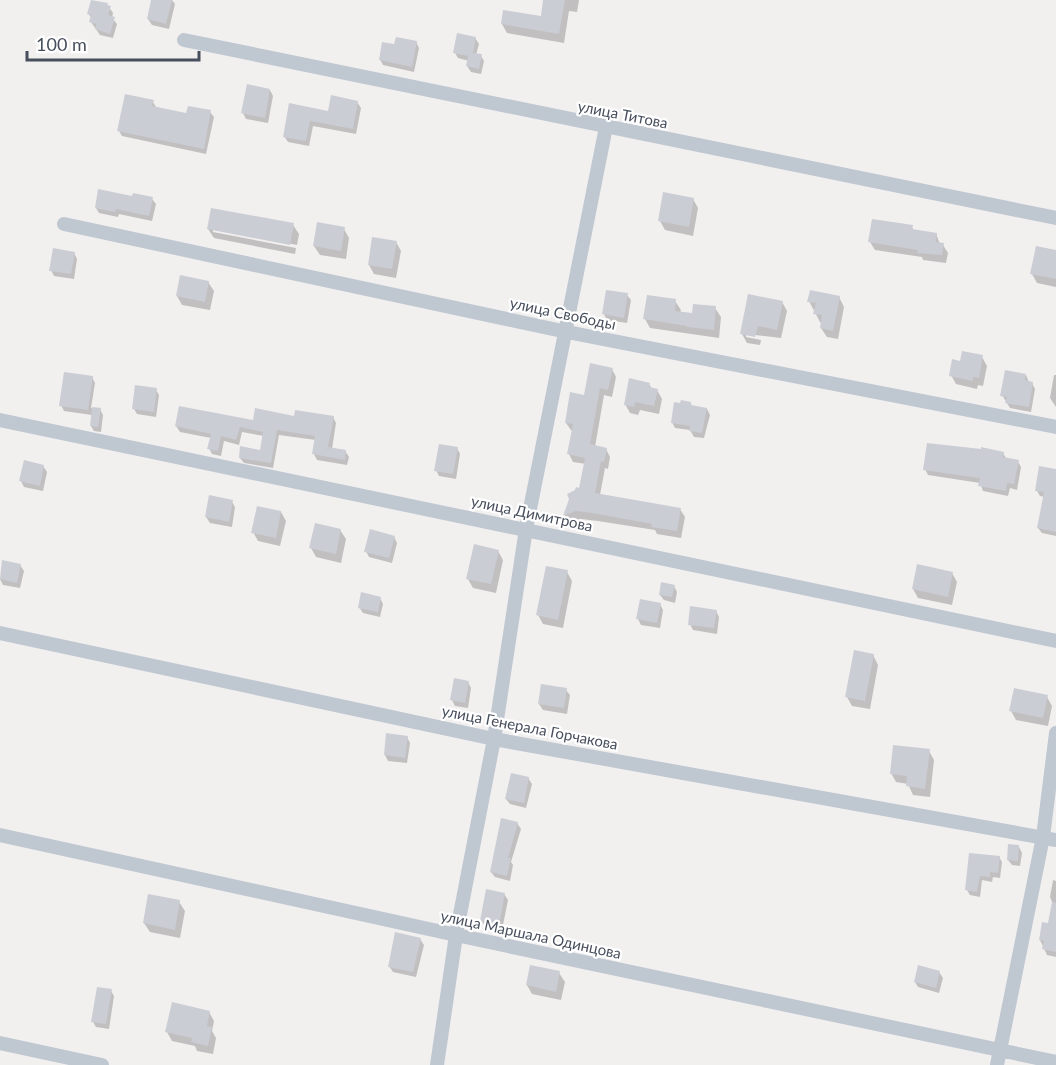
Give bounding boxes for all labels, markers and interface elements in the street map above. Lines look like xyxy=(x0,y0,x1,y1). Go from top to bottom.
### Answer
scale bar xyxy=(27,24,200,62)
text: 100 m xyxy=(36,33,87,55)
street label: улица Титова xyxy=(576,96,670,132)
street label: улица Свободы xyxy=(508,293,618,333)
street label: улица Димитрова xyxy=(470,491,594,535)
street label: улица Генерала Горчакова xyxy=(440,701,620,753)
street label: улица Маршала Одинцова xyxy=(439,906,623,962)

